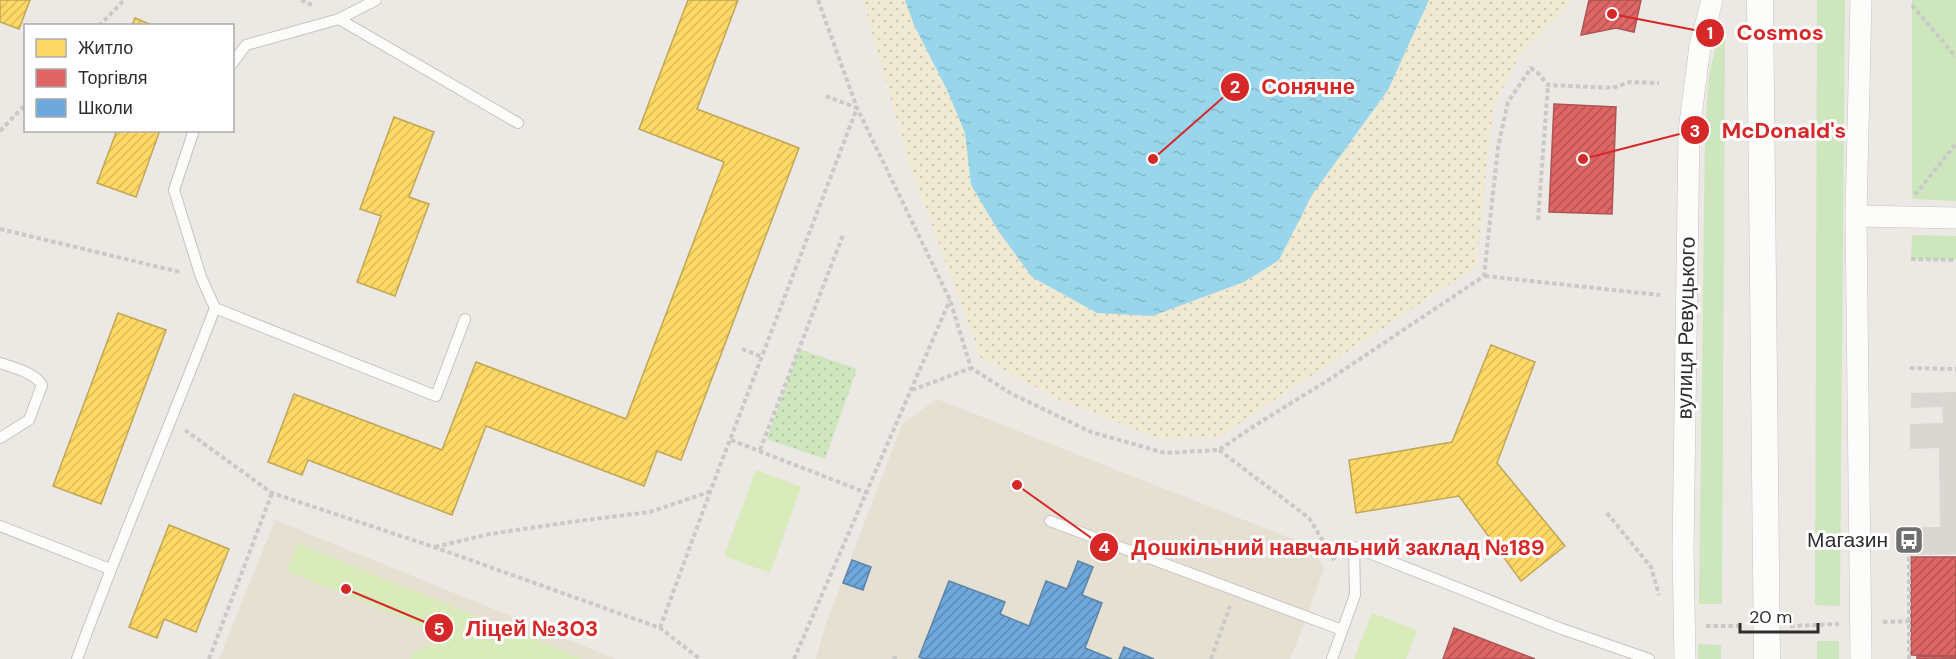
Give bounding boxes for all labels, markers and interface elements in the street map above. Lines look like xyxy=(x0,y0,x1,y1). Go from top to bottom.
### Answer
callout: Cosmos xyxy=(1695,13,1836,53)
text: Cosmos xyxy=(1736,18,1824,47)
text: 1 xyxy=(1707,21,1713,45)
legend xyxy=(24,24,234,132)
text: Житло xyxy=(78,36,133,60)
text: Торгівля xyxy=(78,66,148,90)
callout: Сонячне xyxy=(1220,67,1367,107)
text: Сонячне xyxy=(1261,72,1355,101)
text: 2 xyxy=(1230,75,1240,99)
text: Школи xyxy=(78,96,133,120)
callout: McDonald's xyxy=(1680,110,1858,150)
text: McDonald's xyxy=(1722,116,1846,145)
text: 3 xyxy=(1690,119,1700,143)
street label: вулиця Ревуцького xyxy=(1670,236,1702,420)
bus stop icon: Магазин xyxy=(1893,524,1925,556)
place label: Магазин xyxy=(1807,526,1888,554)
callout: Дошкільний навчальний заклад №189 xyxy=(1089,527,1556,567)
text: Дошкільний навчальний заклад №189 xyxy=(1131,533,1545,562)
text: 4 xyxy=(1098,535,1110,559)
scale bar xyxy=(1740,596,1818,634)
text: 20 m xyxy=(1749,605,1792,629)
callout: Ліцей №303 xyxy=(424,608,611,648)
text: Ліцей №303 xyxy=(466,614,598,643)
text: 5 xyxy=(433,617,445,641)

